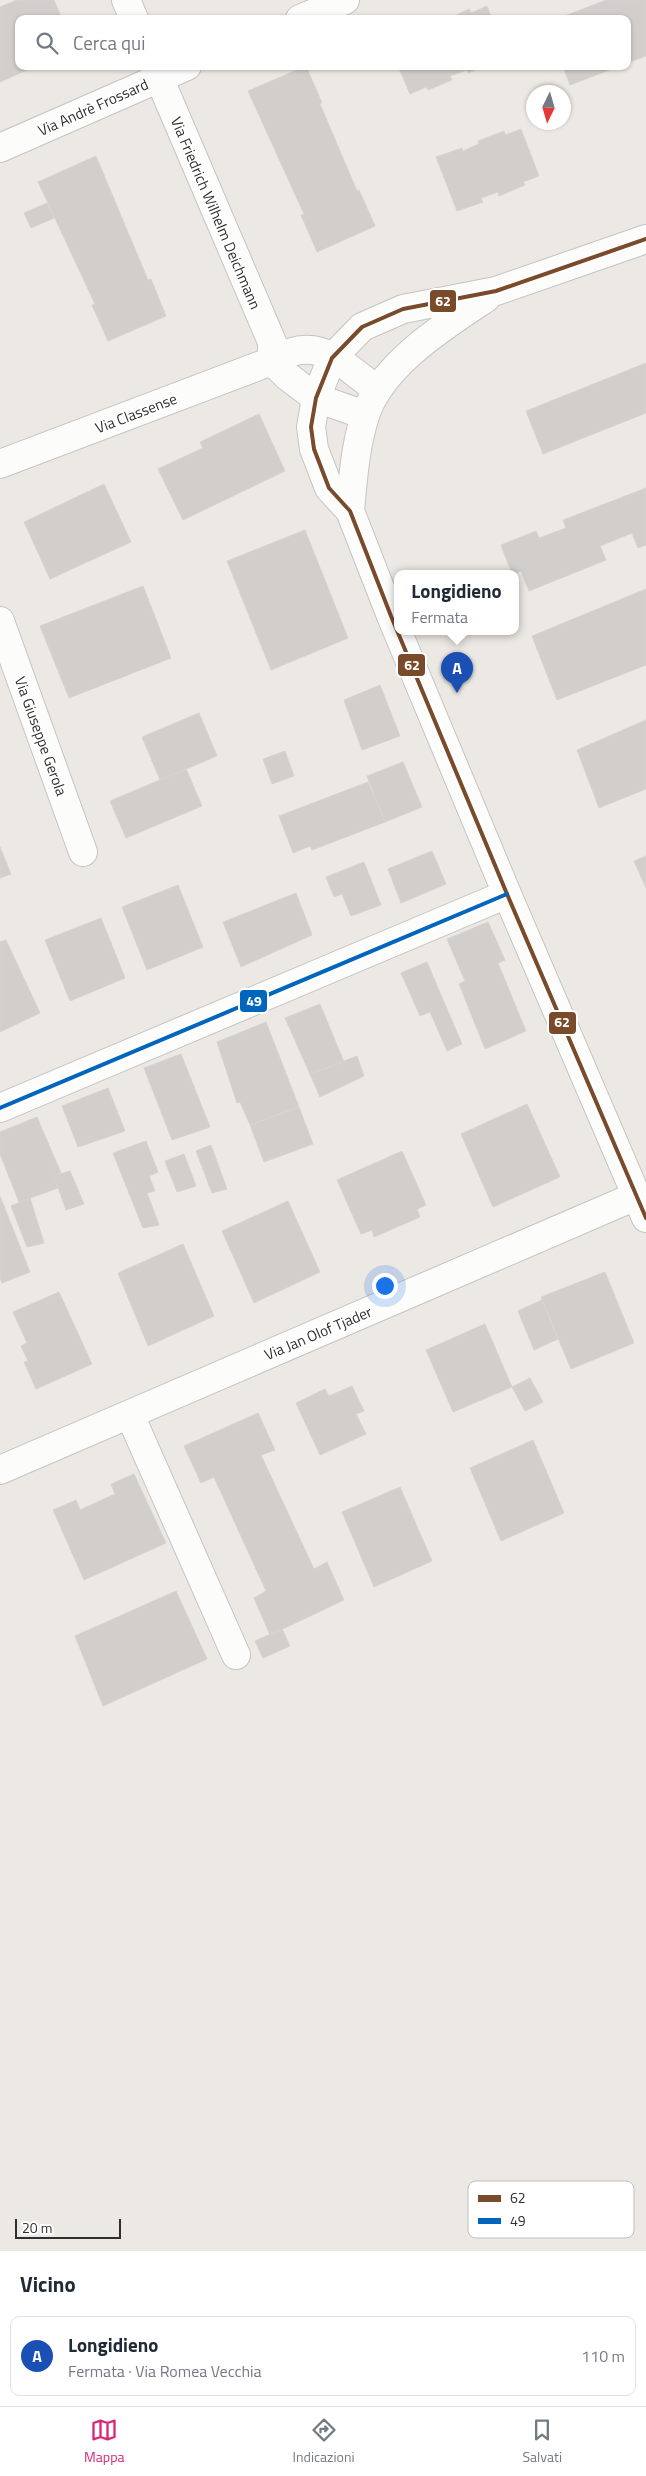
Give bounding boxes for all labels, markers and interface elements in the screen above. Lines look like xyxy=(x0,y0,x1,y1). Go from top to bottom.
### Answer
search box xyxy=(15,15,631,70)
text: Cerca qui xyxy=(73,28,145,57)
icon: search xyxy=(33,29,61,57)
street label: Via Andrè Frossard xyxy=(34,72,152,142)
north arrow xyxy=(526,85,571,130)
street label: Via Friedrich Wilhelm Deichmann xyxy=(165,113,267,313)
line badge: 62 xyxy=(429,289,457,313)
text: 62 xyxy=(435,290,451,311)
street label: Via Classense xyxy=(92,387,180,439)
popup xyxy=(394,570,519,635)
text: Longidieno xyxy=(411,576,502,605)
text: Fermata xyxy=(411,605,468,629)
pin: A xyxy=(441,652,473,693)
line badge: 62 xyxy=(397,653,426,677)
text: 62 xyxy=(404,654,420,675)
street label: Via Giuseppe Gerola xyxy=(9,673,73,799)
line badge: 49 xyxy=(239,989,268,1013)
text: 49 xyxy=(246,990,262,1011)
line badge: 62 xyxy=(548,1011,577,1035)
text: 62 xyxy=(554,1011,570,1032)
your location xyxy=(372,1273,398,1299)
street label: Via Jan Olof Tjader xyxy=(261,1300,375,1366)
legend xyxy=(468,2181,634,2238)
text: 62 xyxy=(510,2187,526,2208)
text: 49 xyxy=(510,2210,526,2231)
scale bar xyxy=(15,2216,121,2239)
text: 20 m xyxy=(22,2217,52,2238)
text: Vicino xyxy=(20,2268,76,2300)
text: Longidieno xyxy=(68,2330,158,2359)
text: A xyxy=(32,2344,42,2368)
text: 110 m xyxy=(581,2344,625,2368)
text: Fermata · Via Romea Vecchia xyxy=(68,2359,262,2383)
tab: Mappa xyxy=(84,2416,125,2467)
tab: Indicazioni xyxy=(293,2416,355,2467)
tab: Salvati xyxy=(523,2416,562,2467)

